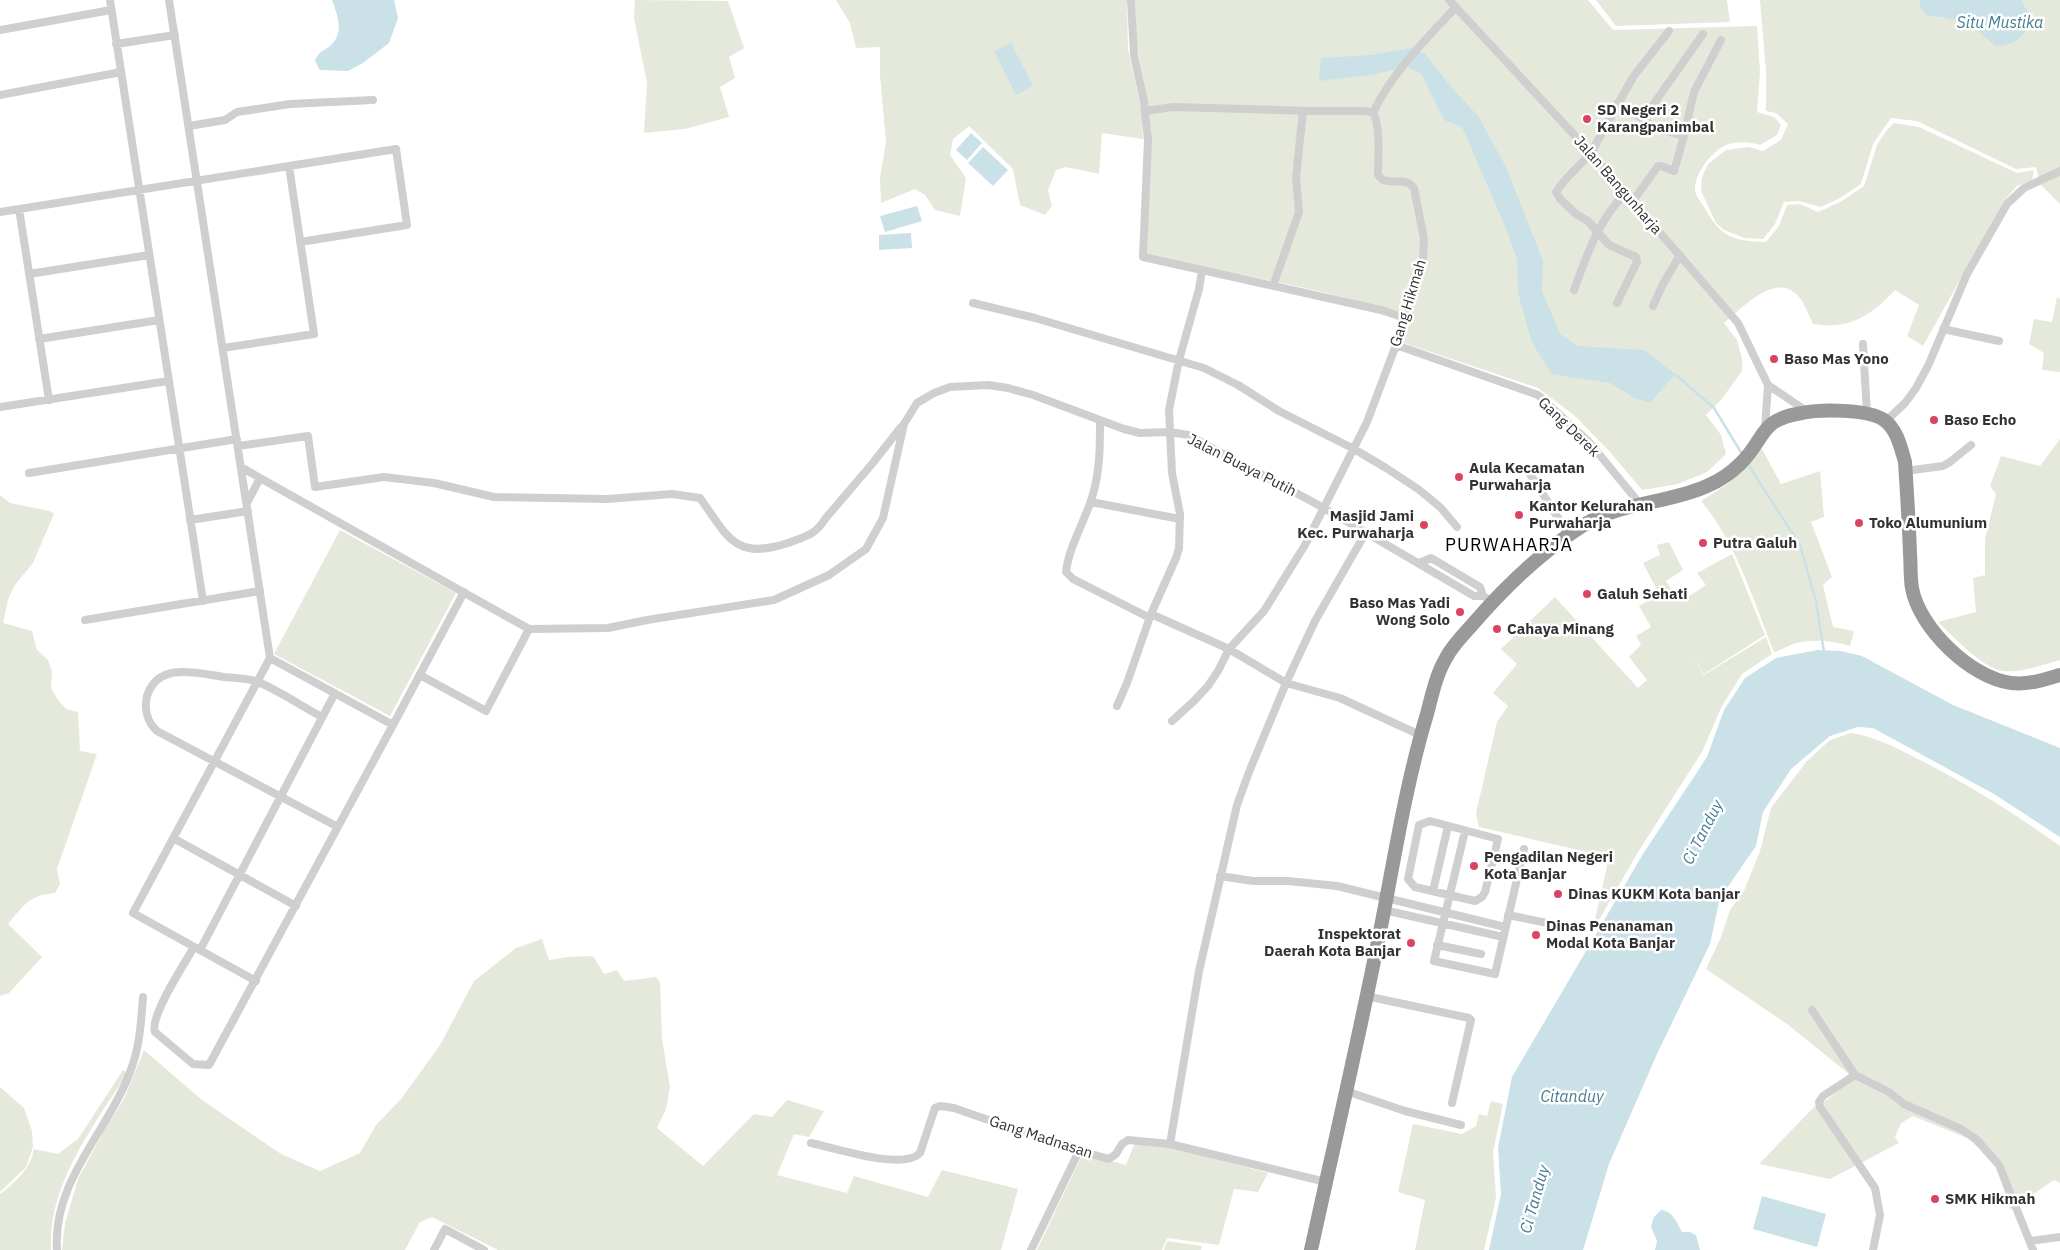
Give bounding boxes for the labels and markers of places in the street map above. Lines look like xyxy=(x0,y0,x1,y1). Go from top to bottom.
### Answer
place label: SD Negeri 2 Karangpanimbal xyxy=(1597,100,1714,136)
marker: SD Negeri 2 Karangpanimbal xyxy=(1581,113,1593,125)
place label: Baso Mas Yono xyxy=(1784,349,1889,368)
marker: Baso Mas Yono xyxy=(1768,353,1780,365)
place label: Baso Echo xyxy=(1944,410,2016,429)
marker: Baso Echo xyxy=(1928,414,1940,426)
place label: Aula Kecamatan Purwaharja xyxy=(1469,458,1585,494)
marker: Aula Kecamatan Purwaharja xyxy=(1453,471,1465,483)
place label: Kantor Kelurahan Purwaharja xyxy=(1529,496,1653,532)
place label: Masjid Jami Kec. Purwaharja xyxy=(1297,506,1414,542)
marker: Kantor Kelurahan Purwaharja xyxy=(1513,509,1525,521)
place label: Toko Alumunium xyxy=(1869,513,1987,532)
marker: Toko Alumunium xyxy=(1853,517,1865,529)
marker: Masjid Jami Kec. Purwaharja xyxy=(1418,519,1430,531)
place label: Putra Galuh xyxy=(1713,533,1797,552)
marker: Putra Galuh xyxy=(1697,537,1709,549)
place label: Galuh Sehati xyxy=(1597,584,1688,603)
marker: Galuh Sehati xyxy=(1581,588,1593,600)
place label: Baso Mas Yadi Wong Solo xyxy=(1349,593,1450,629)
marker: Baso Mas Yadi Wong Solo xyxy=(1454,606,1466,618)
place label: Cahaya Minang xyxy=(1507,619,1615,638)
marker: Cahaya Minang xyxy=(1491,623,1503,635)
place label: Pengadilan Negeri Kota Banjar xyxy=(1484,847,1613,883)
marker: Pengadilan Negeri Kota Banjar xyxy=(1468,860,1480,872)
place label: Dinas KUKM Kota banjar xyxy=(1568,884,1740,903)
marker: Dinas KUKM Kota banjar xyxy=(1552,888,1564,900)
place label: Dinas Penanaman Modal Kota Banjar xyxy=(1546,916,1675,952)
place label: Inspektorat Daerah Kota Banjar xyxy=(1264,924,1401,960)
marker: Dinas Penanaman Modal Kota Banjar xyxy=(1530,929,1542,941)
marker: Inspektorat Daerah Kota Banjar xyxy=(1405,937,1417,949)
place label: SMK Hikmah xyxy=(1945,1189,2035,1208)
marker: SMK Hikmah xyxy=(1929,1193,1941,1205)

